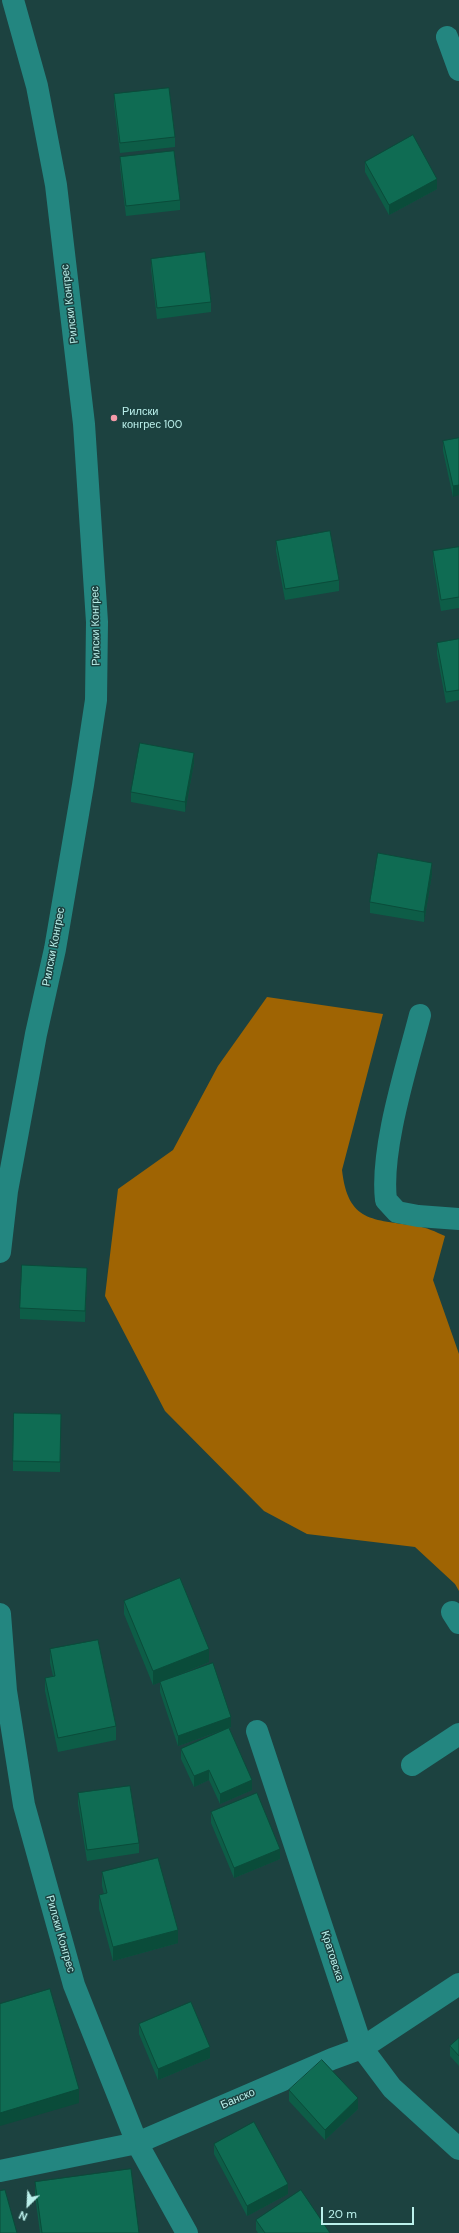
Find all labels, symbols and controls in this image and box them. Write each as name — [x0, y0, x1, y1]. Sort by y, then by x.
street label: Рилски Конгрес — [59, 264, 81, 344]
place label: Рилски конгрес 100 — [122, 405, 182, 431]
marker: Рилски конгрес 100 — [109, 413, 119, 423]
street label: Рилски Конгрес — [89, 586, 103, 666]
street label: Рилски Конгрес — [40, 907, 68, 987]
street label: Рилски Конгрес — [43, 1894, 77, 1974]
street label: Кратовска — [318, 1929, 346, 1983]
street label: Банско — [219, 2086, 257, 2112]
north arrow — [8, 2185, 48, 2225]
scale bar — [323, 2199, 416, 2225]
text: 20 m — [328, 2206, 357, 2222]
text: N — [17, 2208, 30, 2224]

